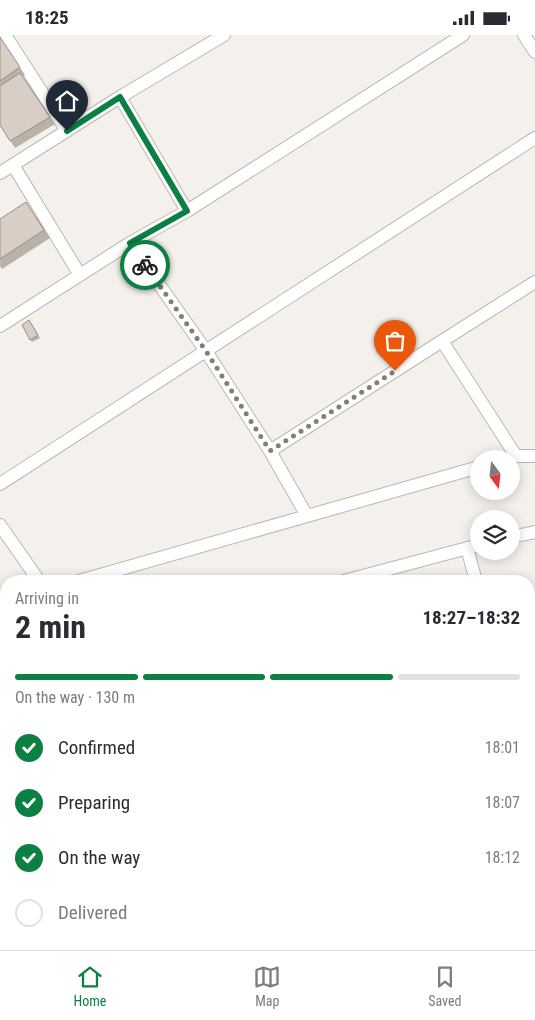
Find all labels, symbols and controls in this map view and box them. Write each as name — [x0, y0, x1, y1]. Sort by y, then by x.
text: 18:25 — [25, 6, 69, 29]
pin — [46, 80, 88, 131]
icon: home — [53, 87, 81, 115]
courier — [120, 240, 170, 290]
icon: bike — [131, 251, 159, 279]
pin — [374, 320, 416, 371]
icon: bag — [381, 327, 409, 355]
north arrow — [470, 450, 520, 500]
map controls — [470, 450, 520, 560]
button: layers — [470, 510, 520, 560]
text: Arriving in — [15, 589, 79, 608]
text: 18:27–18:32 — [422, 606, 520, 629]
text: 2 min — [15, 608, 86, 646]
text: On the way · 130 m — [15, 688, 135, 707]
icon: check — [15, 734, 43, 762]
text: Confirmed — [58, 736, 135, 759]
text: 18:01 — [485, 738, 520, 757]
icon: check — [15, 789, 43, 817]
text: Preparing — [58, 791, 130, 814]
text: 18:07 — [485, 793, 520, 812]
icon: check — [15, 844, 43, 872]
text: On the way — [58, 846, 140, 869]
text: 18:12 — [485, 848, 520, 867]
text: Delivered — [58, 901, 127, 924]
tab: Home — [73, 963, 106, 1009]
tab: Map — [253, 963, 281, 1009]
tab: Saved — [428, 963, 462, 1009]

